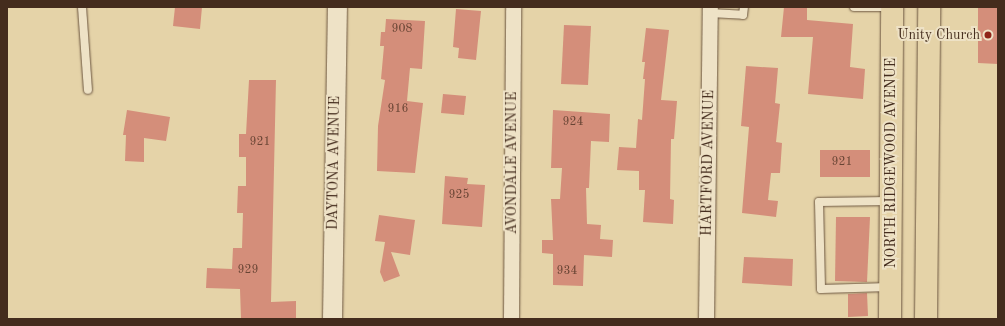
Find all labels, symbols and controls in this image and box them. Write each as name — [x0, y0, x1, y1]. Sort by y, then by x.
house number: 908 — [392, 23, 412, 37]
place label: Unity Church — [898, 27, 980, 43]
marker: Unity Church — [983, 30, 993, 40]
street label: NORTH RIDGEWOOD AVENUE — [883, 58, 899, 268]
street label: HARTFORD AVENUE — [698, 90, 718, 236]
street label: AVONDALE AVENUE — [504, 92, 520, 234]
street label: DAYTONA AVENUE — [324, 96, 344, 230]
house number: 916 — [388, 103, 408, 117]
house number: 924 — [563, 116, 583, 130]
house number: 921 — [250, 136, 270, 150]
house number: 921 — [832, 156, 852, 170]
house number: 925 — [449, 189, 469, 203]
house number: 929 — [238, 264, 258, 278]
house number: 934 — [557, 265, 577, 279]

